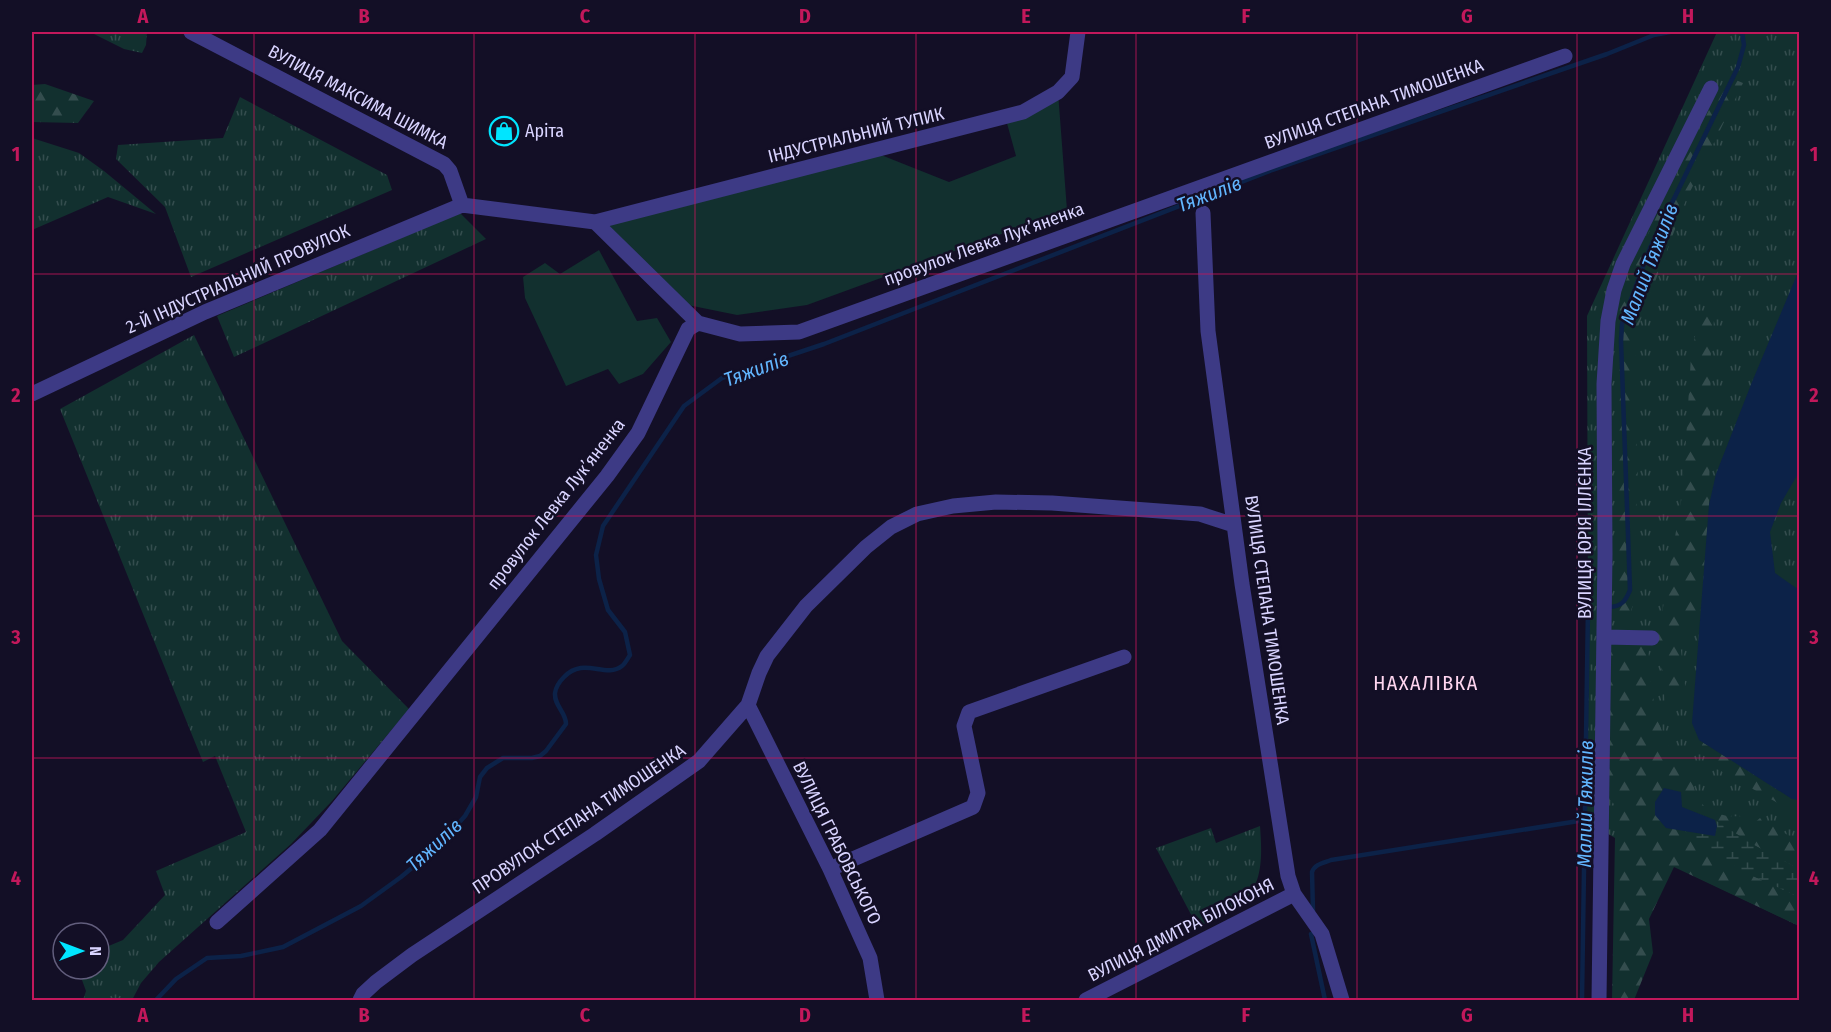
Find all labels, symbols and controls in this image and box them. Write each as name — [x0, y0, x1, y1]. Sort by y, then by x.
text: A — [137, 4, 150, 28]
text: B — [358, 4, 370, 28]
text: C — [580, 4, 591, 28]
text: D — [799, 4, 811, 28]
text: E — [1021, 4, 1031, 28]
text: F — [1242, 4, 1251, 28]
text: G — [1461, 4, 1473, 28]
text: H — [1682, 4, 1694, 28]
street label: ВУЛИЦЯ МАКСИМА ШИМКА — [265, 40, 452, 154]
street label: ВУЛИЦЯ СТЕПАНА ТИМОШЕНКА — [1262, 54, 1487, 154]
street label: ІНДУСТРІАЛЬНИЙ ТУПИК — [766, 102, 947, 168]
shop icon: Аріта — [488, 115, 520, 147]
place label: Аріта — [525, 120, 564, 142]
text: 1 — [12, 142, 20, 166]
text: 1 — [1810, 142, 1818, 166]
water label: Тяжилів — [1173, 171, 1245, 217]
street label: провулок Левка Лукʼяненка — [881, 197, 1087, 290]
water label: Малий Тяжилів — [1615, 200, 1683, 328]
street label: 2-Й ІНДУСТРІАЛЬНИЙ ПРОВУЛОК — [123, 219, 354, 338]
water label: Тяжилів — [720, 346, 792, 392]
text: 2 — [10, 383, 21, 407]
text: 2 — [1808, 383, 1819, 407]
street label: провулок Левка Лукʼяненка — [482, 414, 630, 594]
street label: ВУЛИЦЯ ЮРІЯ ІЛЛЄНКА — [1574, 446, 1596, 619]
street label: ВУЛИЦЯ СТЕПАНА ТИМОШЕНКА — [1240, 494, 1294, 727]
text: 3 — [10, 625, 21, 649]
text: 3 — [1808, 625, 1819, 649]
district label: НАХАЛІВКА — [1373, 671, 1479, 695]
street label: ПРОВУЛОК СТЕПАНА ТИМОШЕНКА — [468, 739, 690, 899]
water label: Малий Тяжилів — [1572, 740, 1598, 868]
street label: ВУЛИЦЯ ГРАБОВСЬКОГО — [788, 758, 886, 928]
water label: Тяжилів — [401, 813, 467, 877]
text: 4 — [11, 866, 21, 890]
text: 4 — [1809, 866, 1819, 890]
street label: ВУЛИЦЯ ДМИТРА БІЛОКОНЯ — [1084, 873, 1278, 987]
north arrow — [51, 921, 111, 981]
text: N — [86, 946, 105, 956]
text: A — [137, 1003, 150, 1027]
text: B — [358, 1003, 370, 1027]
text: C — [580, 1003, 591, 1027]
text: D — [799, 1003, 811, 1027]
text: E — [1021, 1003, 1031, 1027]
text: F — [1242, 1003, 1251, 1027]
text: G — [1461, 1003, 1473, 1027]
text: H — [1682, 1003, 1694, 1027]

